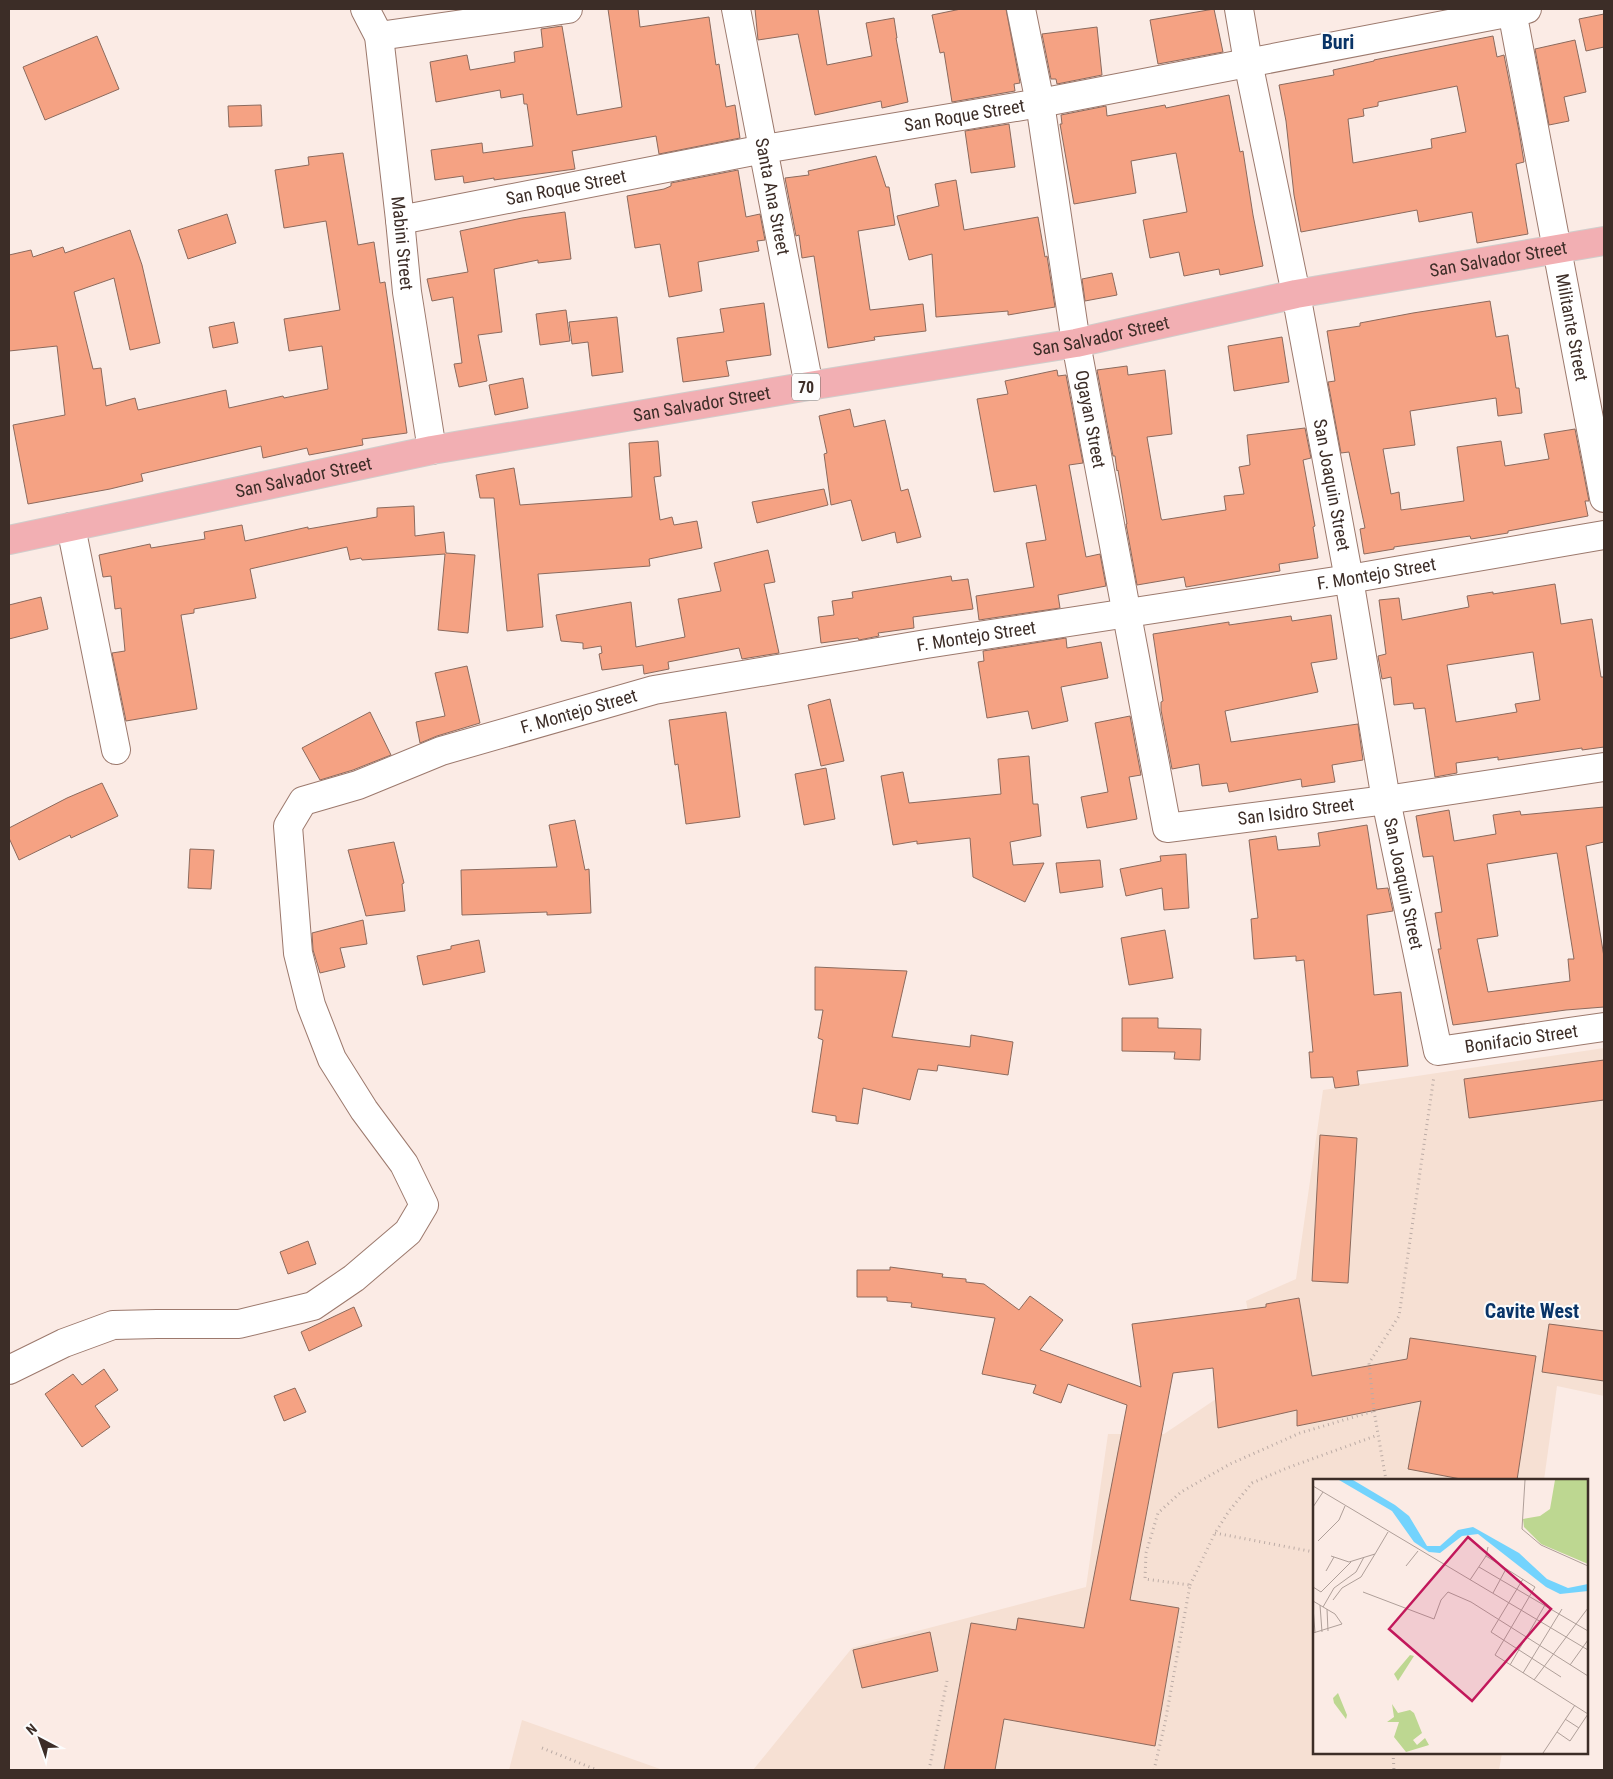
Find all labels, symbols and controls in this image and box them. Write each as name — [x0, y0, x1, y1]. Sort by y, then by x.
district label: Buri — [1322, 30, 1354, 54]
street label: San Roque Street — [902, 95, 1026, 135]
street label: Santa Ana Street — [751, 136, 794, 257]
street label: San Roque Street — [504, 165, 628, 209]
street label: Mabini Street — [387, 195, 418, 291]
street label: San Salvador Street — [1428, 237, 1568, 281]
street label: Militante Street — [1552, 272, 1593, 383]
street label: San Salvador Street — [1031, 312, 1171, 360]
street label: Ogayan Street — [1071, 368, 1110, 470]
road number: 70 — [792, 374, 820, 401]
street label: San Salvador Street — [631, 382, 772, 426]
street label: San Joaquin Street — [1309, 417, 1355, 553]
street label: San Salvador Street — [233, 452, 373, 502]
street label: F. Montejo Street — [1316, 553, 1437, 594]
street label: F. Montejo Street — [915, 616, 1037, 655]
street label: F. Montejo Street — [518, 684, 639, 738]
street label: San Isidro Street — [1236, 793, 1355, 829]
street label: San Joaquin Street — [1380, 816, 1428, 951]
street label: Bonifacio Street — [1463, 1020, 1579, 1057]
district label: Cavite West — [1485, 1299, 1579, 1323]
inset map — [1313, 1479, 1588, 1754]
north arrow — [15, 1714, 65, 1764]
text: N — [23, 1720, 40, 1738]

